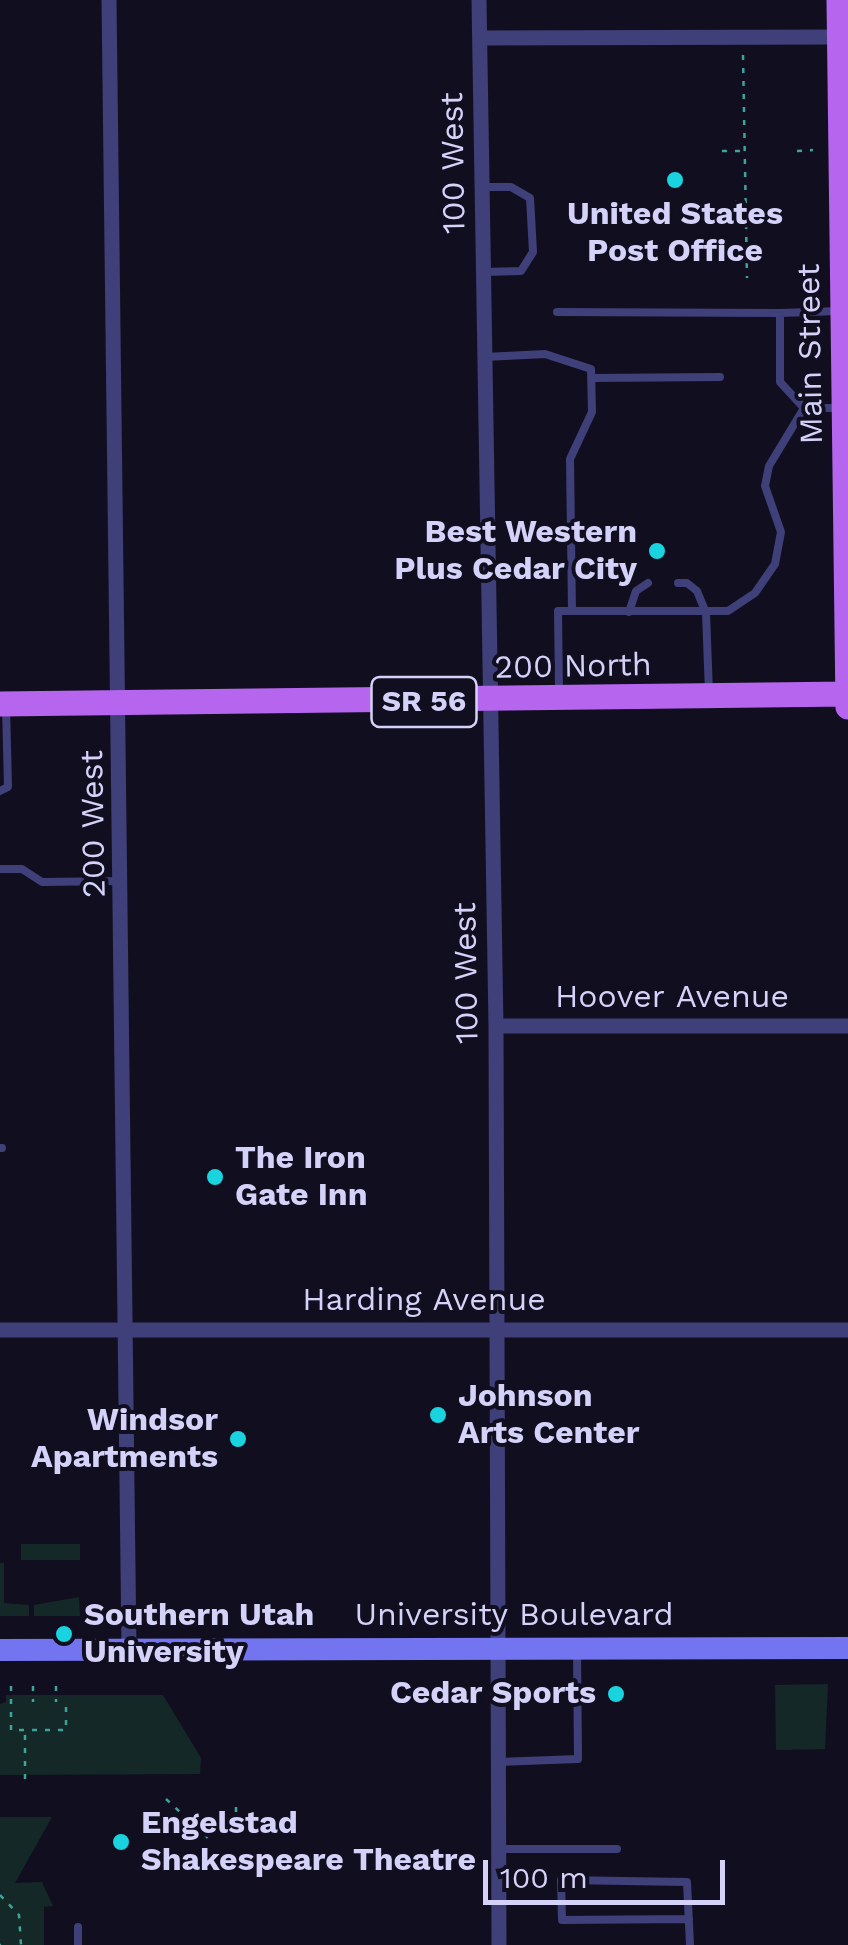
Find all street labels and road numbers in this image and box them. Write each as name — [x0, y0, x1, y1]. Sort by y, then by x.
street label: 100 West — [434, 92, 474, 234]
street label: Main Street — [790, 263, 832, 445]
street label: 200 North — [494, 646, 652, 688]
road number: SR 56 — [372, 677, 476, 727]
street label: 200 West — [74, 750, 114, 898]
street label: 100 West — [447, 902, 487, 1044]
street label: Hoover Avenue — [555, 979, 789, 1017]
street label: Harding Avenue — [302, 1282, 546, 1320]
street label: University Boulevard — [354, 1597, 674, 1635]

